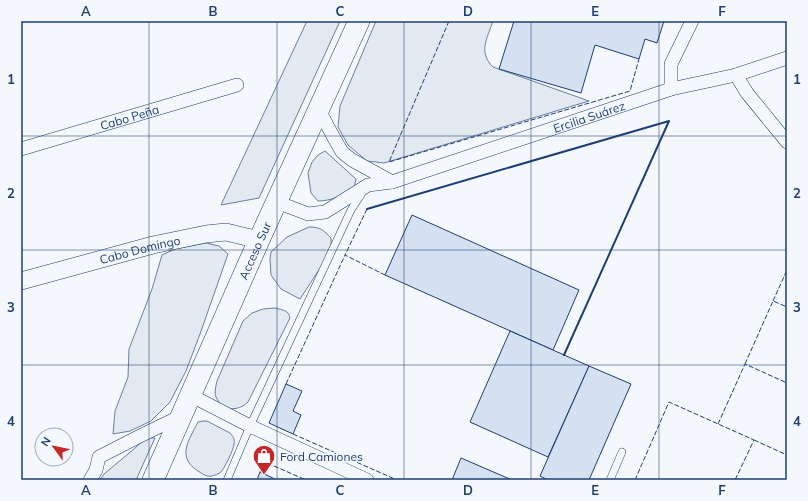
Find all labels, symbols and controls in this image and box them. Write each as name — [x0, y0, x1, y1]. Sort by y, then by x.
text: A — [81, 3, 91, 19]
text: B — [209, 3, 218, 19]
text: C — [336, 3, 345, 19]
text: D — [463, 3, 473, 19]
text: E — [591, 3, 599, 19]
text: F — [718, 3, 726, 19]
text: 1 — [7, 71, 15, 87]
text: 1 — [793, 71, 801, 87]
street label: Ercilia Suárez — [551, 97, 627, 135]
street label: Cabo Peña — [98, 101, 161, 133]
text: 2 — [7, 185, 15, 201]
text: 2 — [793, 185, 801, 201]
street label: Acceso Sur — [235, 219, 274, 282]
street label: Cabo Domingo — [98, 232, 182, 267]
text: 3 — [7, 299, 15, 315]
text: 3 — [793, 299, 801, 315]
text: 4 — [7, 413, 15, 429]
text: 4 — [793, 413, 801, 429]
north arrow — [34, 427, 74, 467]
text: N — [37, 434, 54, 449]
shop icon: Ford Camiones — [251, 443, 277, 476]
place label: Ford Camiones — [280, 449, 363, 464]
text: A — [81, 482, 91, 498]
text: B — [209, 482, 218, 498]
text: C — [336, 482, 345, 498]
text: D — [463, 482, 473, 498]
text: E — [591, 482, 599, 498]
text: F — [718, 482, 726, 498]

